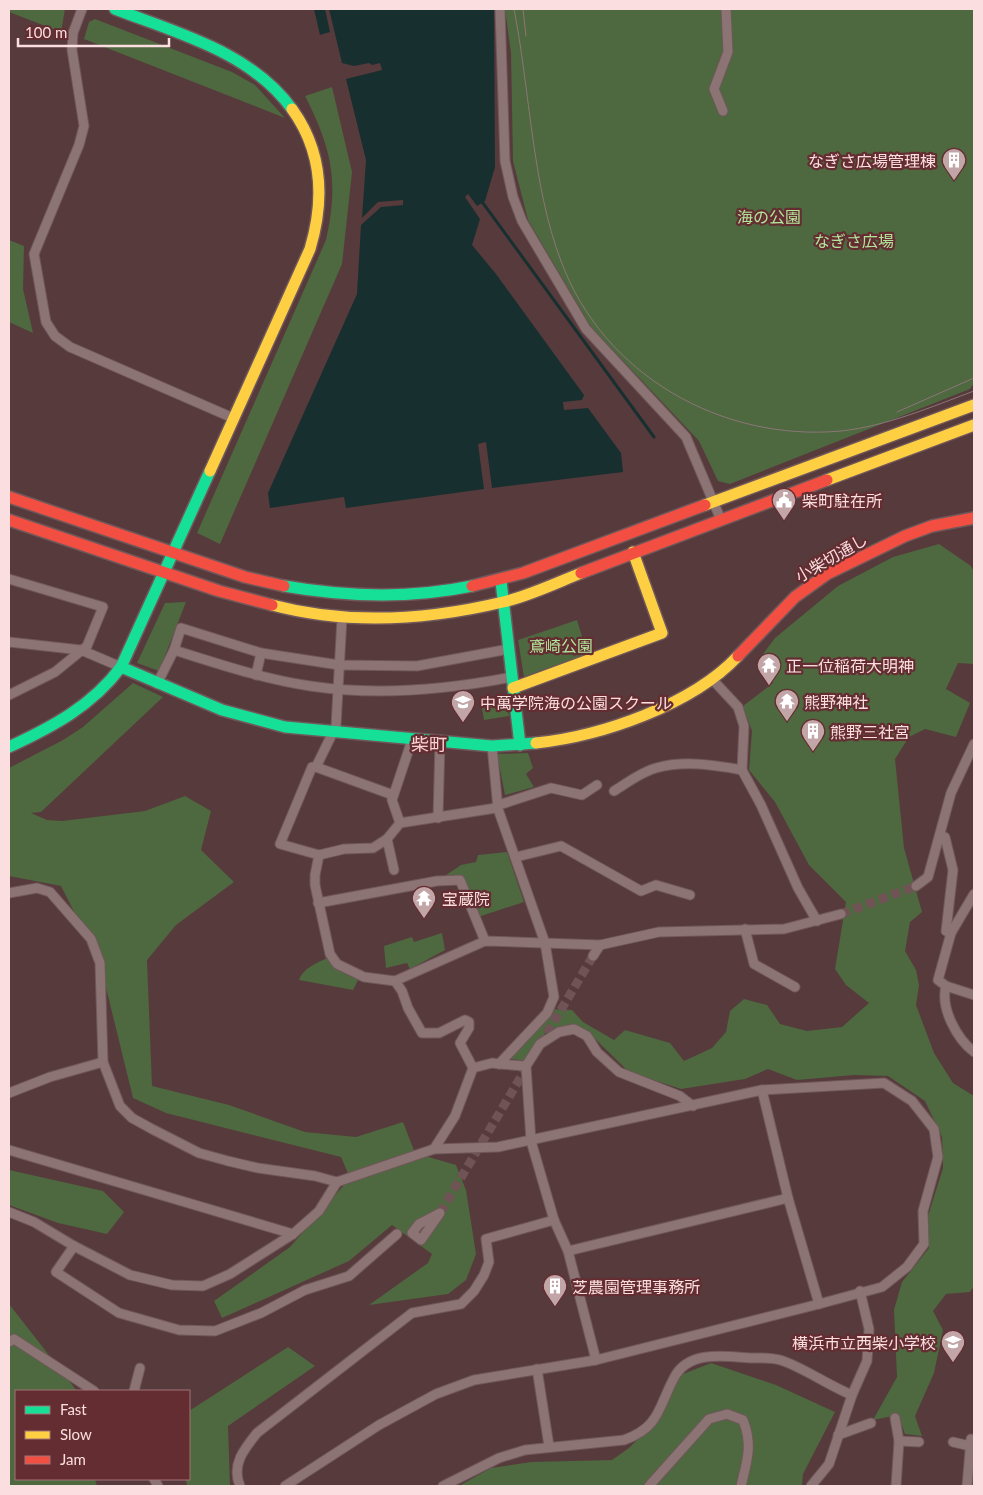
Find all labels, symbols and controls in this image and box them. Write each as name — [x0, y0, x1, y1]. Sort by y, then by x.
scale bar — [18, 15, 169, 47]
text: 100 m — [25, 23, 67, 41]
building icon: なぎさ広場管理棟 — [941, 147, 967, 181]
place label: なぎさ広場管理棟 — [808, 151, 936, 170]
park label: 海の公園 — [737, 207, 801, 226]
park label: なぎさ広場 — [814, 231, 894, 250]
public building icon: 柴町駐在所 — [771, 487, 797, 521]
place label: 柴町駐在所 — [802, 491, 882, 510]
street label: 小柴切通し — [792, 529, 870, 585]
park label: 鳶崎公園 — [529, 636, 593, 655]
temple icon: 正一位稲荷大明神 — [756, 652, 782, 686]
place label: 正一位稲荷大明神 — [786, 656, 914, 675]
temple icon: 熊野神社 — [774, 688, 800, 722]
school or university icon: 中萬学院海の公園スクール — [450, 689, 476, 723]
place label: 熊野神社 — [804, 692, 868, 711]
place label: 中萬学院海の公園スクール — [480, 693, 672, 712]
building icon: 熊野三社宮 — [800, 718, 826, 752]
place label: 熊野三社宮 — [830, 722, 910, 741]
district label: 柴町 — [411, 733, 447, 755]
temple icon: 宝蔵院 — [411, 885, 437, 919]
place label: 宝蔵院 — [442, 889, 490, 908]
building icon: 芝農園管理事務所 — [542, 1273, 568, 1307]
place label: 芝農園管理事務所 — [572, 1277, 700, 1296]
school or university icon: 横浜市立西柴小学校 — [940, 1329, 966, 1363]
place label: 横浜市立西柴小学校 — [792, 1333, 936, 1352]
legend — [15, 1390, 190, 1480]
text: Fast — [60, 1400, 87, 1418]
text: Slow — [60, 1425, 92, 1443]
text: Jam — [60, 1450, 86, 1468]

